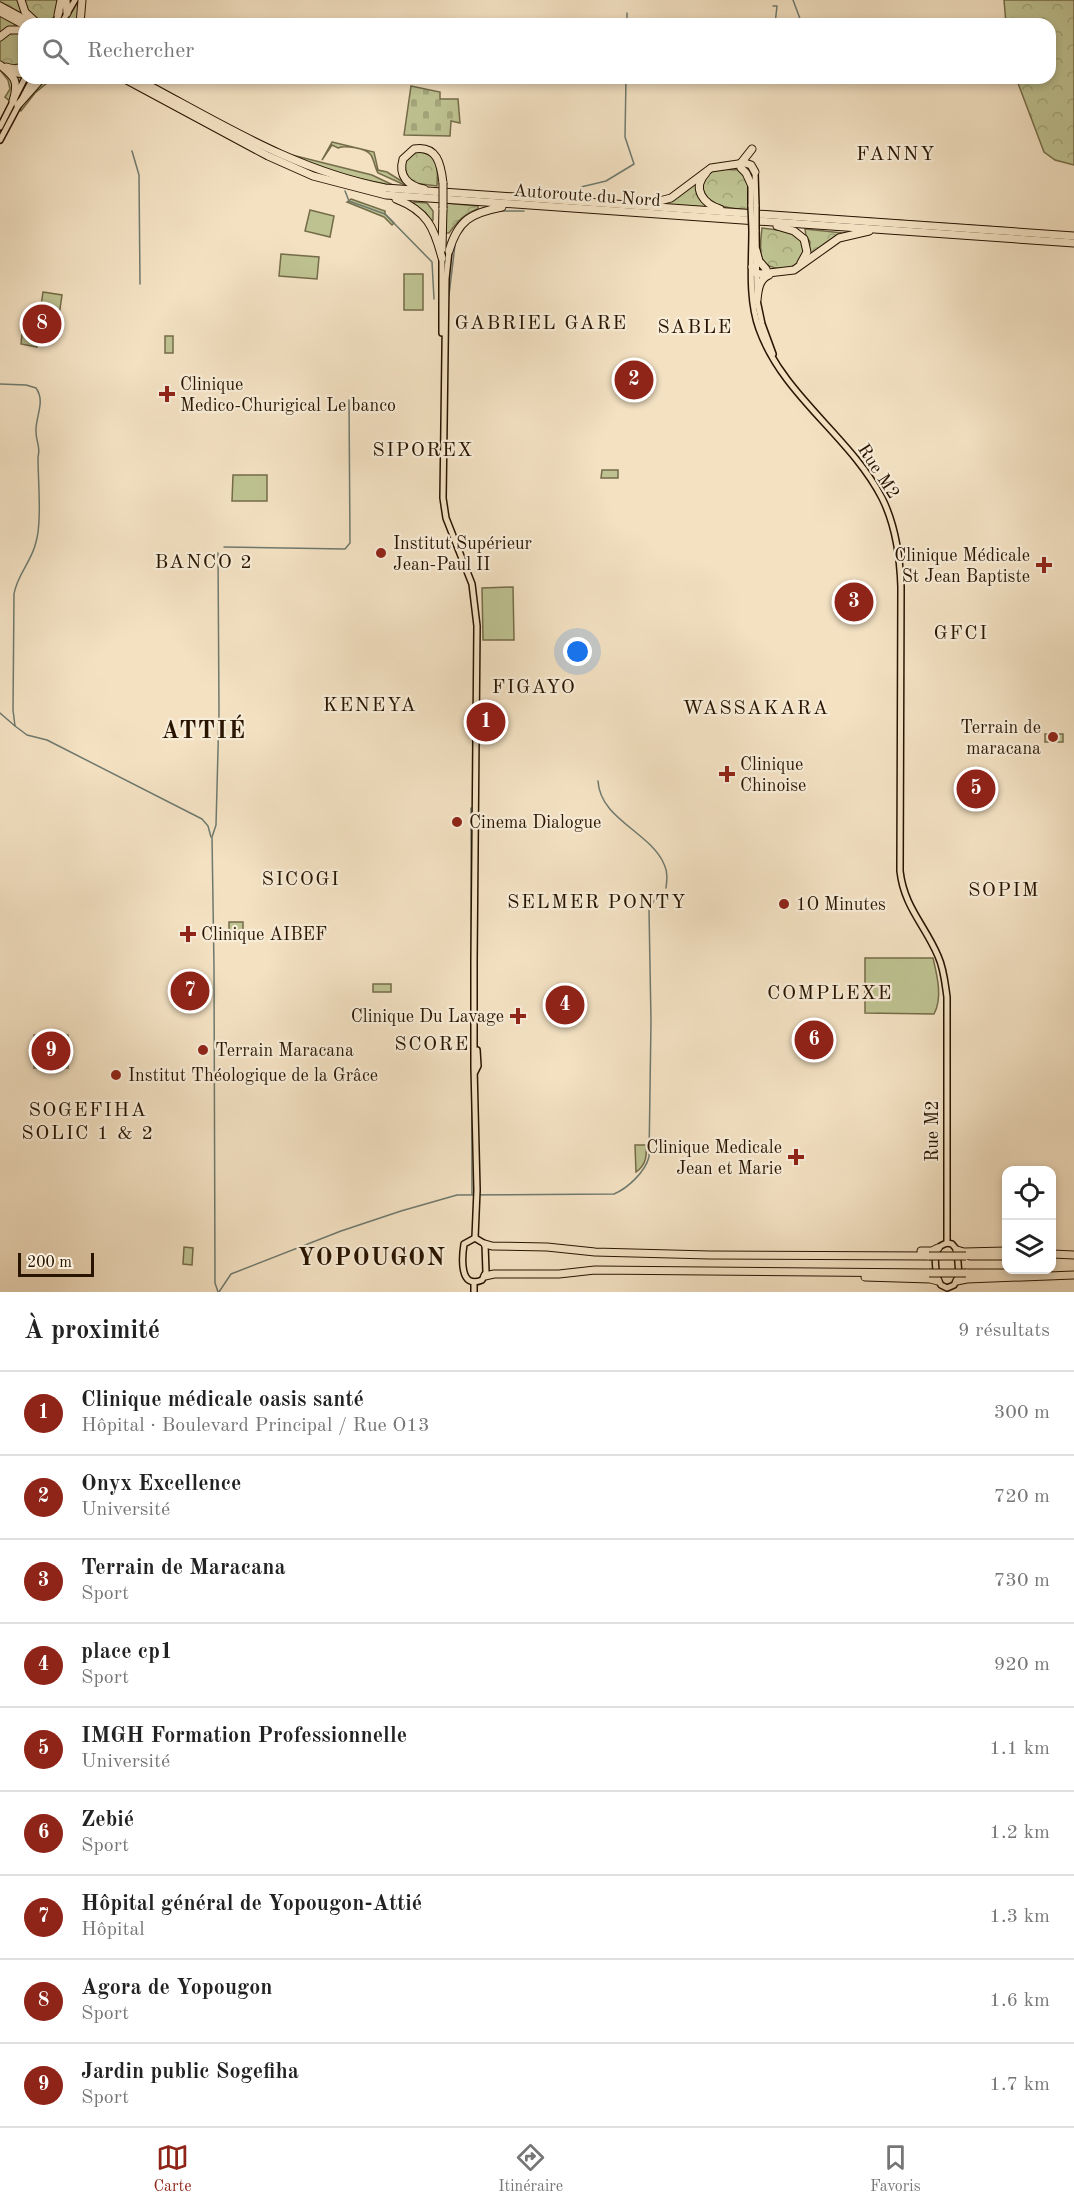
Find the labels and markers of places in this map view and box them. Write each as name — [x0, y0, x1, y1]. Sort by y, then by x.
pin: 8 — [22, 302, 62, 346]
pin: 2 — [614, 358, 654, 403]
place label: Clinique Medico-Churigical Le banco — [180, 376, 396, 415]
marker: Clinique Medico-Churigical Le banco — [158, 385, 176, 403]
place label: Institut Supérieur Jean-Paul II — [393, 535, 533, 574]
marker: Institut Supérieur Jean-Paul II — [374, 546, 388, 560]
place label: Clinique Médicale St Jean Baptiste — [894, 547, 1030, 586]
marker: Clinique Médicale St Jean Baptiste — [1035, 556, 1053, 574]
pin: 3 — [834, 580, 874, 624]
pin: 1 — [466, 700, 506, 744]
place label: Terrain de maracana — [960, 719, 1041, 758]
marker: Terrain de maracana — [1046, 730, 1060, 744]
place label: Clinique Chinoise — [740, 756, 806, 795]
marker: Clinique Chinoise — [718, 765, 736, 783]
pin: 5 — [956, 766, 996, 812]
place label: Cinema Dialogue — [469, 814, 601, 832]
marker: Cinema Dialogue — [450, 815, 464, 829]
place label: 1O Minutes — [796, 896, 886, 914]
marker: 1O Minutes — [777, 897, 791, 911]
marker: Clinique AIBEF — [179, 925, 197, 943]
place label: Clinique AIBEF — [201, 926, 327, 944]
pin: 7 — [170, 968, 210, 1014]
pin: 4 — [546, 982, 584, 1028]
marker: Clinique Du Lavage — [509, 1007, 527, 1025]
place label: Clinique Du Lavage — [351, 1008, 504, 1026]
pin: 6 — [794, 1018, 834, 1062]
pin: 9 — [32, 1028, 70, 1074]
place label: Terrain Maracana — [215, 1042, 354, 1060]
marker: Terrain Maracana — [196, 1043, 210, 1057]
place label: Institut Théologique de la Grâce — [128, 1067, 378, 1085]
marker: Institut Théologique de la Grâce — [109, 1068, 123, 1082]
place label: Clinique Medicale Jean et Marie — [646, 1139, 782, 1178]
marker: Clinique Medicale Jean et Marie — [787, 1148, 805, 1166]

